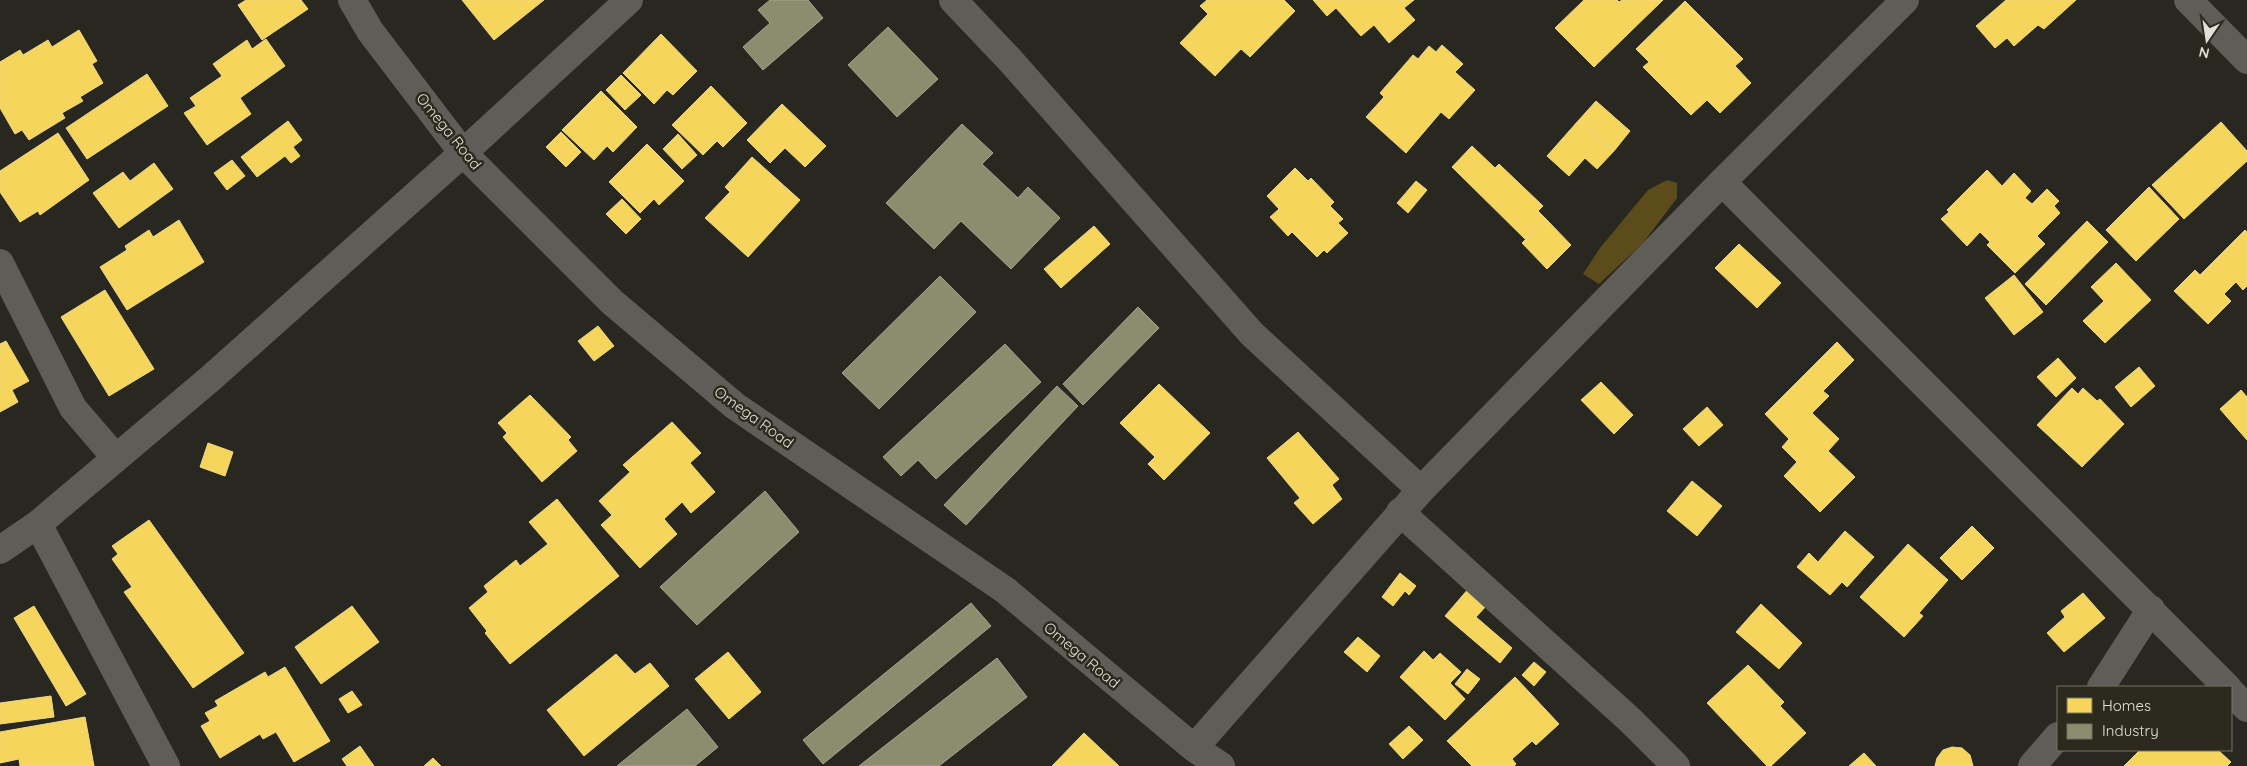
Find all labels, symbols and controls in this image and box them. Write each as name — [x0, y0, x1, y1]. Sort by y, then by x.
north arrow — [2182, 15, 2232, 65]
text: N — [2197, 43, 2211, 63]
street label: Omega Road — [412, 89, 486, 173]
street label: Omega Road — [711, 382, 797, 452]
street label: Omega Road — [1040, 618, 1124, 692]
legend — [2057, 686, 2232, 751]
text: Homes — [2102, 696, 2151, 715]
text: Industry — [2102, 721, 2159, 740]

